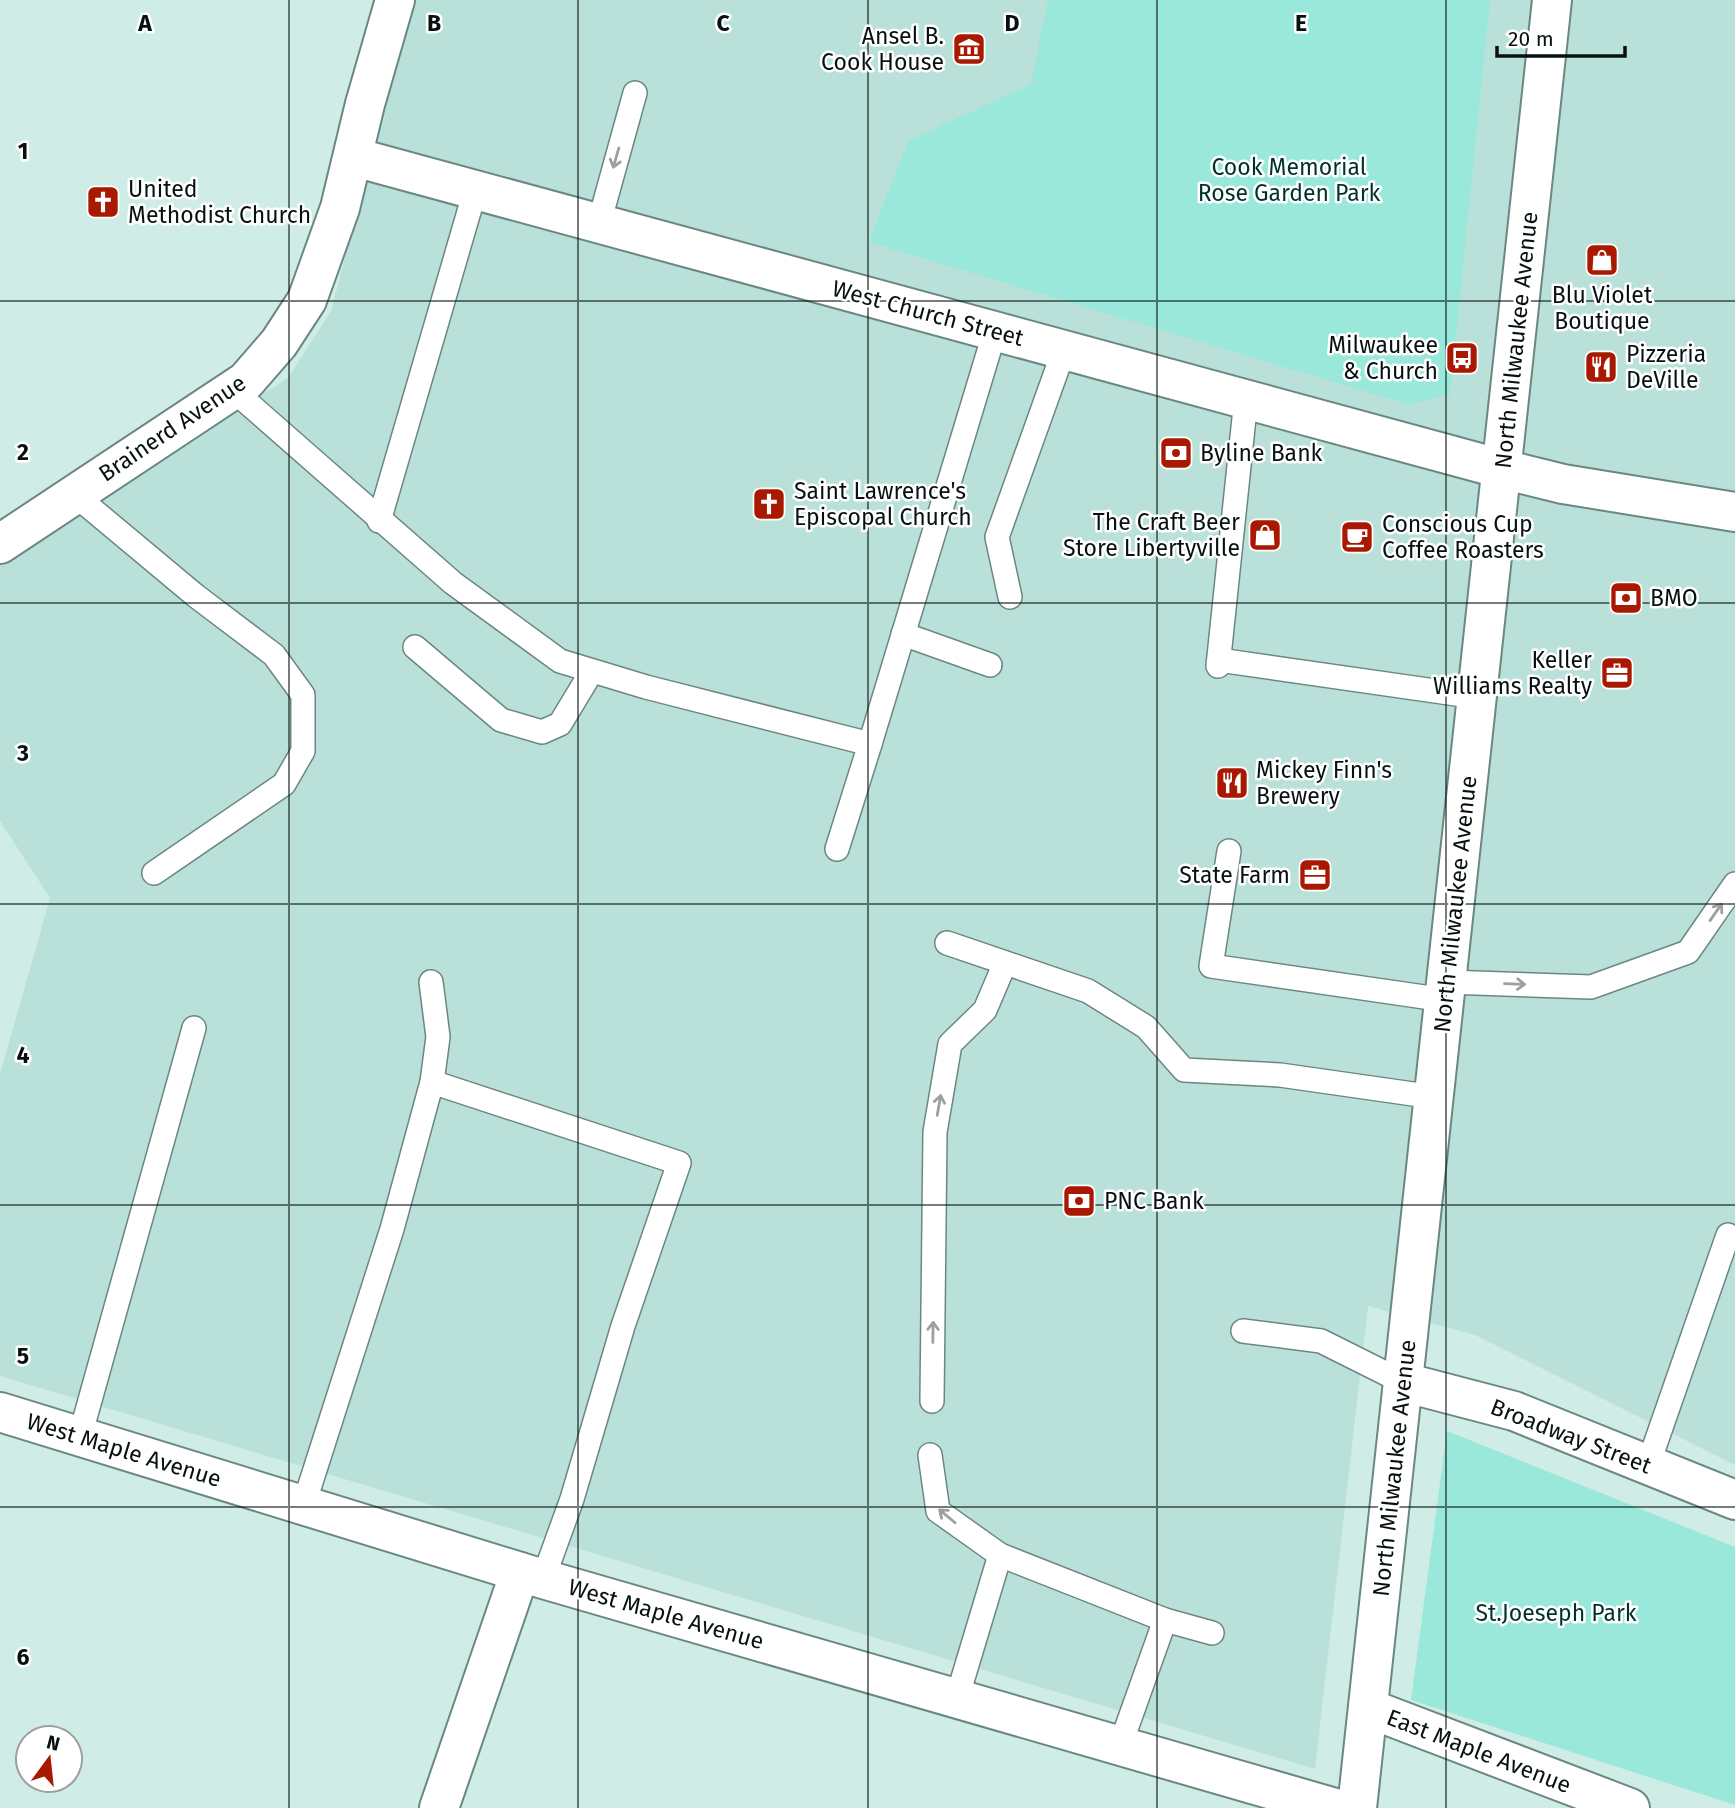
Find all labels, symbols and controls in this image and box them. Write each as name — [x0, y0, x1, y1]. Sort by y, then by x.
text: A — [137, 9, 152, 37]
text: B — [427, 9, 441, 37]
text: C — [716, 9, 730, 37]
text: D — [1005, 9, 1020, 37]
text: E — [1295, 9, 1307, 37]
scale bar — [1497, 14, 1625, 58]
place label: Ansel B. Cook House — [821, 22, 944, 76]
text: 20 m — [1508, 26, 1554, 52]
museum icon: Ansel B. Cook House — [950, 30, 988, 68]
text: 1 — [18, 137, 28, 165]
one-way arrow — [609, 146, 622, 169]
park label: Cook Memorial Rose Garden Park — [1198, 153, 1381, 207]
place label: United Methodist Church — [128, 175, 311, 229]
church icon: United Methodist Church — [84, 183, 122, 221]
street label: North Milwaukee Avenue — [1489, 210, 1543, 470]
shop icon: Blu Violet Boutique — [1583, 241, 1621, 279]
street label: West Church Street — [829, 274, 1027, 352]
place label: Blu Violet Boutique — [1552, 281, 1653, 335]
place label: Milwaukee & Church — [1328, 331, 1438, 385]
bus stop icon: Milwaukee & Church — [1443, 339, 1481, 377]
place label: Pizzeria DeVille — [1626, 340, 1706, 394]
restaurant icon: Pizzeria DeVille — [1582, 348, 1620, 386]
street label: Brainerd Avenue — [93, 368, 251, 488]
bank icon: Byline Bank — [1157, 434, 1195, 472]
text: 2 — [17, 438, 29, 466]
place label: Byline Bank — [1200, 439, 1323, 467]
place label: Saint Lawrence's Episcopal Church — [794, 477, 972, 531]
church icon: Saint Lawrence's Episcopal Church — [750, 485, 788, 523]
place label: The Craft Beer Store Libertyville — [1063, 508, 1240, 562]
place label: Conscious Cup Coffee Roasters — [1382, 510, 1544, 564]
shop icon: The Craft Beer Store Libertyville — [1246, 516, 1284, 554]
cafe icon: Conscious Cup Coffee Roasters — [1338, 518, 1376, 556]
bank icon: BMO — [1607, 579, 1645, 617]
place label: BMO — [1650, 584, 1698, 612]
place label: Keller Williams Realty — [1433, 646, 1593, 700]
office icon: Keller Williams Realty — [1598, 654, 1636, 692]
text: 3 — [16, 739, 29, 767]
place label: Mickey Finn's Brewery — [1256, 756, 1392, 810]
restaurant icon: Mickey Finn's Brewery — [1213, 764, 1251, 802]
street label: North Milwaukee Avenue — [1428, 774, 1482, 1034]
office icon: State Farm — [1296, 856, 1334, 894]
place label: State Farm — [1179, 861, 1290, 889]
one-way arrow — [1709, 903, 1723, 922]
one-way arrow — [1503, 978, 1526, 991]
text: 4 — [17, 1041, 30, 1069]
one-way arrow — [933, 1094, 946, 1117]
bank icon: PNC Bank — [1060, 1182, 1098, 1220]
place label: PNC Bank — [1104, 1187, 1204, 1215]
one-way arrow — [926, 1321, 939, 1344]
street label: North Milwaukee Avenue — [1367, 1338, 1421, 1598]
text: 5 — [17, 1342, 29, 1370]
street label: Broadway Street — [1487, 1392, 1656, 1480]
street label: West Maple Avenue — [23, 1407, 225, 1493]
one-way arrow — [938, 1509, 956, 1525]
street label: West Maple Avenue — [565, 1573, 767, 1655]
park label: St.Joeseph Park — [1475, 1599, 1637, 1627]
text: 6 — [17, 1643, 30, 1671]
street label: East Maple Avenue — [1383, 1703, 1575, 1799]
north arrow — [14, 1724, 84, 1794]
text: N — [44, 1730, 62, 1756]

